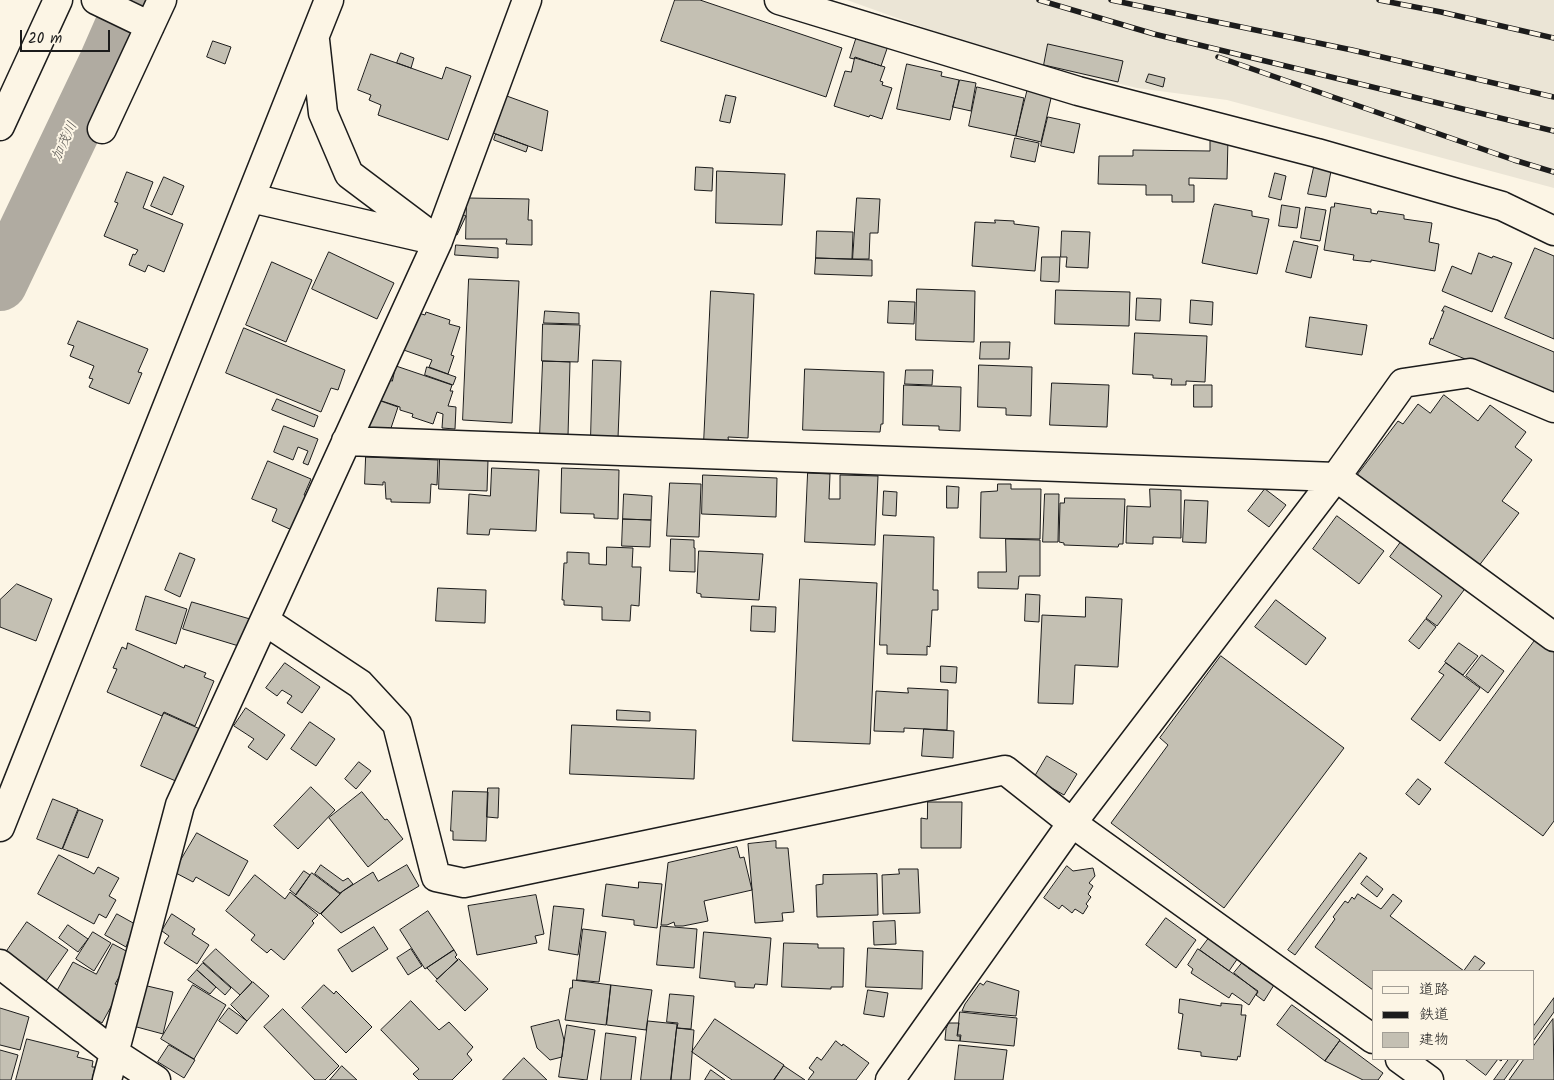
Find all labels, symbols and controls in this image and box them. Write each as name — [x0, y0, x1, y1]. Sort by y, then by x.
scale bar — [22, 20, 112, 52]
text: 20 m — [28, 27, 62, 51]
water label: 加茂川 — [50, 119, 82, 165]
legend — [1372, 970, 1534, 1060]
text: 道路 — [1419, 978, 1449, 1002]
text: 鉄道 — [1419, 1003, 1449, 1027]
text: 建物 — [1419, 1028, 1449, 1052]

